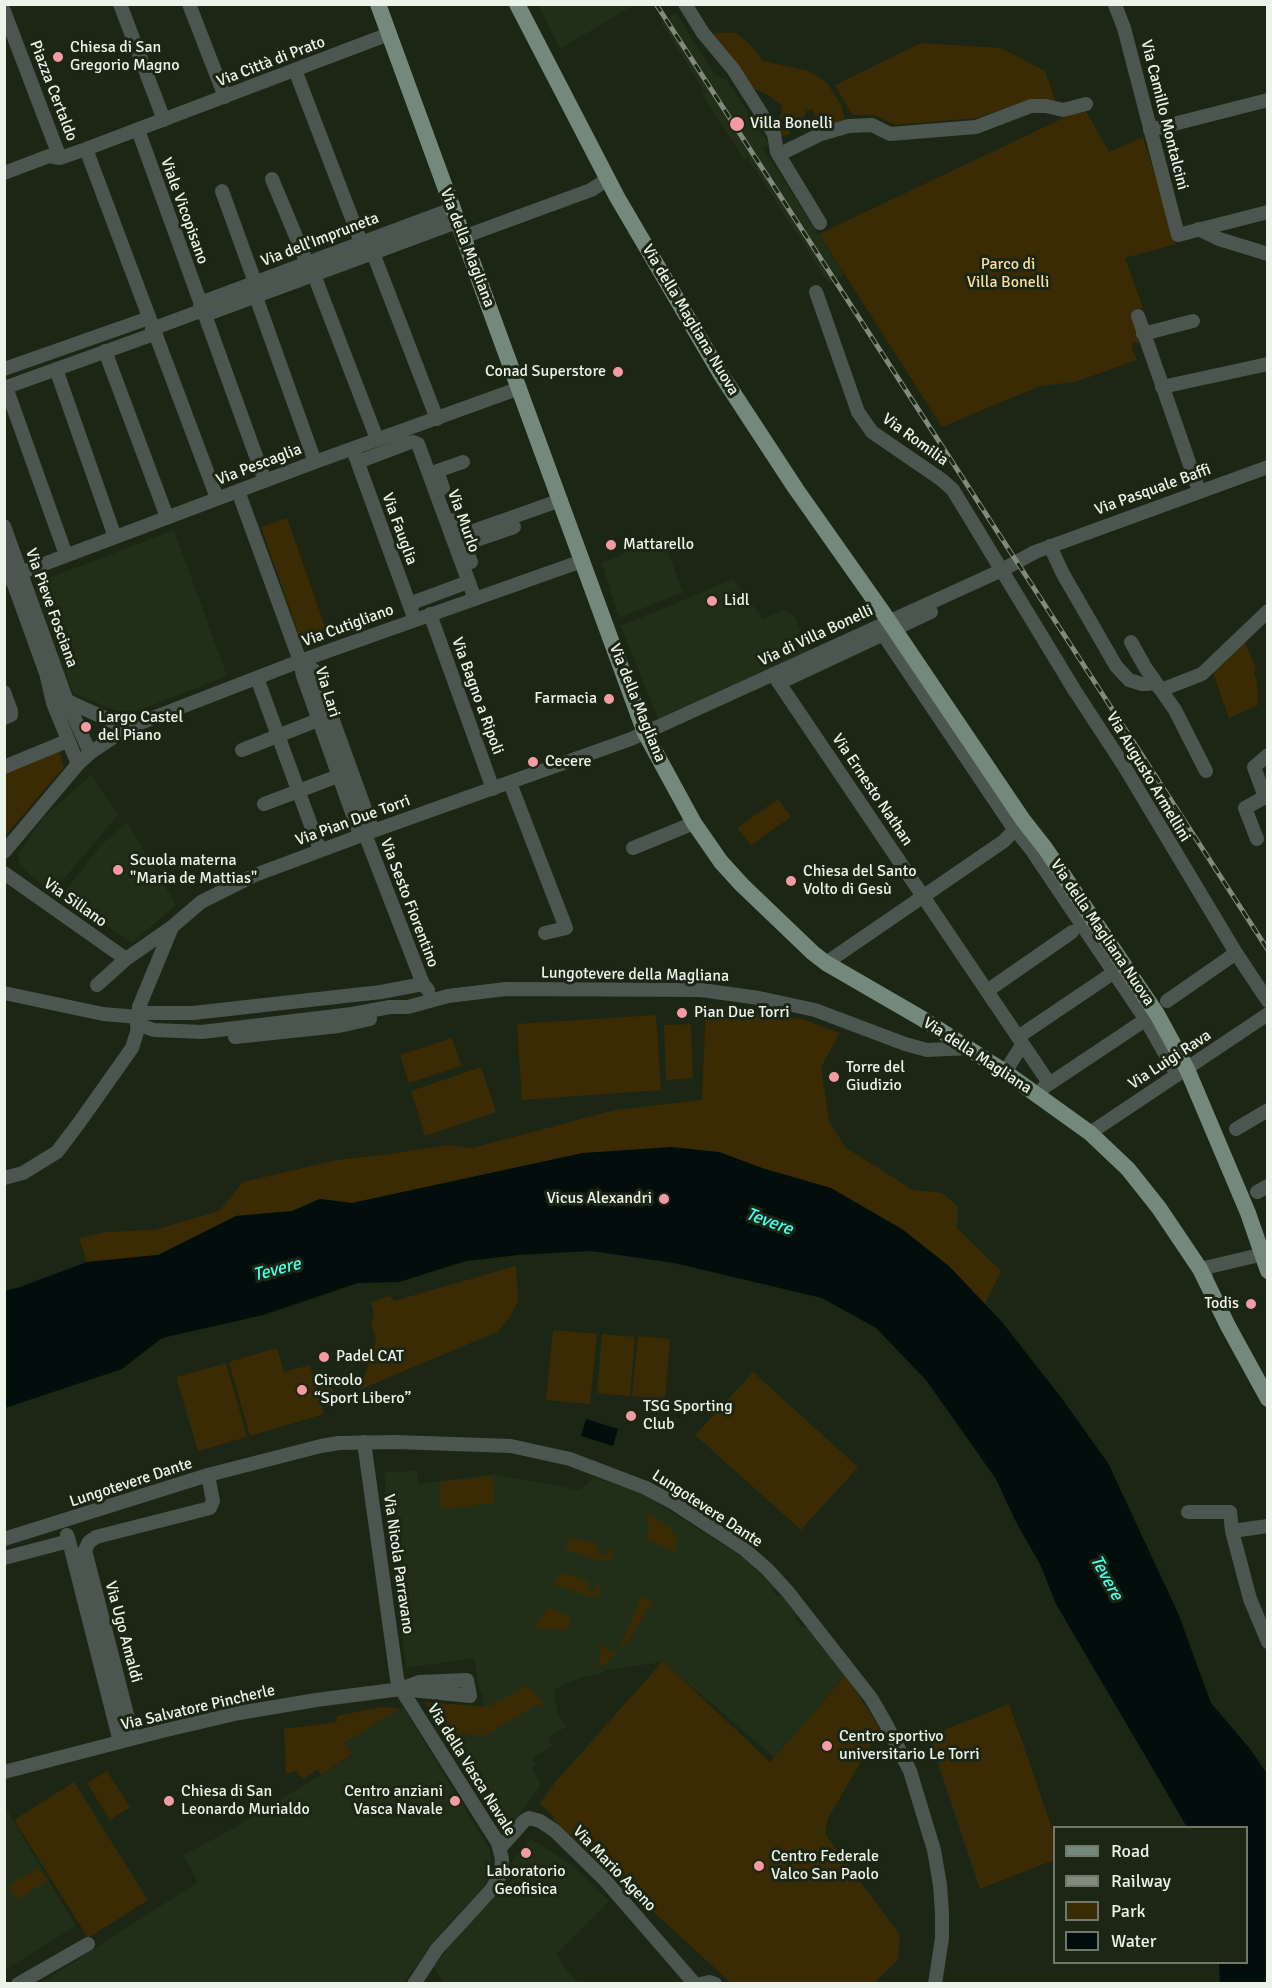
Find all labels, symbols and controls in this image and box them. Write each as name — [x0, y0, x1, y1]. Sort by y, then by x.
street label: Via Città di Prato — [214, 33, 328, 91]
street label: Piazza Certaldo — [25, 38, 81, 144]
place label: Chiesa di San Gregorio Magno — [70, 38, 179, 76]
street label: Via Camillo Montalcini — [1136, 38, 1192, 192]
marker: Chiesa di San Gregorio Magno — [51, 50, 65, 64]
place label: Villa Bonelli — [750, 114, 833, 134]
marker: Villa Bonelli — [728, 115, 746, 133]
street label: Viale Vicopisano — [156, 155, 212, 267]
street label: Via della Magliana — [435, 186, 499, 310]
street label: Via dell'Impruneta — [258, 209, 382, 271]
street label: Via della Magliana Nuova — [637, 241, 743, 399]
park label: Parco di Villa Bonelli — [967, 255, 1049, 293]
place label: Conad Superstore — [485, 362, 606, 382]
marker: Conad Superstore — [611, 365, 625, 379]
street label: Via Romilia — [878, 410, 952, 470]
street label: Via Pescaglia — [214, 440, 304, 490]
street label: Via Pasquale Baffi — [1092, 460, 1214, 520]
street label: Via Murlo — [443, 487, 483, 555]
street label: Via Fauglia — [377, 490, 421, 568]
place label: Mattarello — [623, 535, 694, 555]
marker: Mattarello — [604, 538, 618, 552]
street label: Via Pieve Fosciana — [21, 546, 81, 670]
place label: Lidl — [724, 591, 750, 611]
marker: Lidl — [705, 594, 719, 608]
street label: Via Cutigliano — [300, 601, 396, 651]
street label: Via di Villa Bonelli — [756, 601, 876, 671]
street label: Via Bagno a Ripoli — [447, 635, 507, 757]
street label: Via della Magliana — [605, 641, 669, 765]
street label: Via Lari — [310, 664, 344, 720]
place label: Farmacia — [534, 689, 597, 709]
marker: Farmacia — [602, 692, 616, 706]
place label: Largo Castel del Piano — [98, 708, 183, 746]
street label: Via Augusto Armellini — [1102, 709, 1194, 845]
marker: Largo Castel del Piano — [79, 720, 93, 734]
street label: Via Ernesto Nathan — [827, 730, 917, 850]
place label: Cecere — [545, 752, 592, 772]
marker: Cecere — [526, 755, 540, 769]
street label: Via Pian Due Torri — [293, 791, 413, 851]
street label: Via Sesto Fiorentino — [376, 836, 442, 970]
place label: Scuola materna "Maria de Mattias" — [130, 851, 257, 889]
street label: Via della Magliana Nuova — [1046, 856, 1158, 1010]
place label: Chiesa del Santo Volto di Gesù — [803, 862, 917, 900]
marker: Scuola materna "Maria de Mattias" — [111, 863, 125, 877]
street label: Via Sillano — [40, 874, 110, 932]
marker: Chiesa del Santo Volto di Gesù — [784, 874, 798, 888]
street label: Lungotevere della Magliana — [541, 964, 729, 986]
place label: Pian Due Torri — [694, 1003, 790, 1023]
marker: Pian Due Torri — [675, 1006, 689, 1020]
street label: Via della Magliana — [919, 1014, 1035, 1098]
street label: Via Luigi Rava — [1125, 1026, 1215, 1094]
place label: Torre del Giudizio — [846, 1058, 905, 1096]
marker: Torre del Giudizio — [827, 1070, 841, 1084]
place label: Vicus Alexandri — [546, 1189, 652, 1209]
marker: Vicus Alexandri — [657, 1192, 671, 1206]
water label: Tevere — [743, 1204, 795, 1240]
water label: Tevere — [251, 1253, 303, 1287]
place label: Todis — [1204, 1294, 1239, 1314]
marker: Todis — [1244, 1297, 1258, 1311]
place label: Padel CAT — [336, 1347, 404, 1367]
marker: Padel CAT — [317, 1350, 331, 1364]
place label: Circolo “Sport Libero” — [314, 1371, 411, 1409]
marker: Circolo “Sport Libero” — [295, 1383, 309, 1397]
place label: TSG Sporting Club — [643, 1397, 733, 1435]
marker: TSG Sporting Club — [624, 1409, 638, 1423]
street label: Lungotevere Dante — [67, 1454, 195, 1512]
street label: Lungotevere Dante — [648, 1466, 766, 1552]
street label: Via Nicola Parravano — [379, 1493, 417, 1635]
water label: Tevere — [1085, 1552, 1127, 1604]
street label: Via Ugo Amaldi — [100, 1579, 146, 1685]
street label: Via Salvatore Pincherle — [119, 1681, 277, 1735]
street label: Via della Vasca Navale — [423, 1700, 519, 1840]
place label: Centro sportivo universitario Le Torri — [839, 1727, 980, 1765]
marker: Centro sportivo universitario Le Torri — [820, 1739, 834, 1753]
place label: Chiesa di San Leonardo Murialdo — [181, 1782, 310, 1820]
place label: Centro anziani Vasca Navale — [344, 1782, 443, 1820]
marker: Chiesa di San Leonardo Murialdo — [162, 1794, 176, 1808]
marker: Centro anziani Vasca Navale — [448, 1794, 462, 1808]
street label: Via Mario Ageno — [568, 1822, 660, 1916]
legend — [1053, 1826, 1248, 1964]
text: Road — [1111, 1840, 1150, 1862]
marker: Laboratorio Geofisica — [519, 1846, 533, 1860]
place label: Centro Federale Valco San Paolo — [771, 1847, 879, 1885]
marker: Centro Federale Valco San Paolo — [752, 1859, 766, 1873]
place label: Laboratorio Geofisica — [486, 1862, 566, 1900]
text: Railway — [1111, 1870, 1171, 1892]
text: Park — [1111, 1900, 1146, 1922]
text: Water — [1111, 1930, 1156, 1952]

